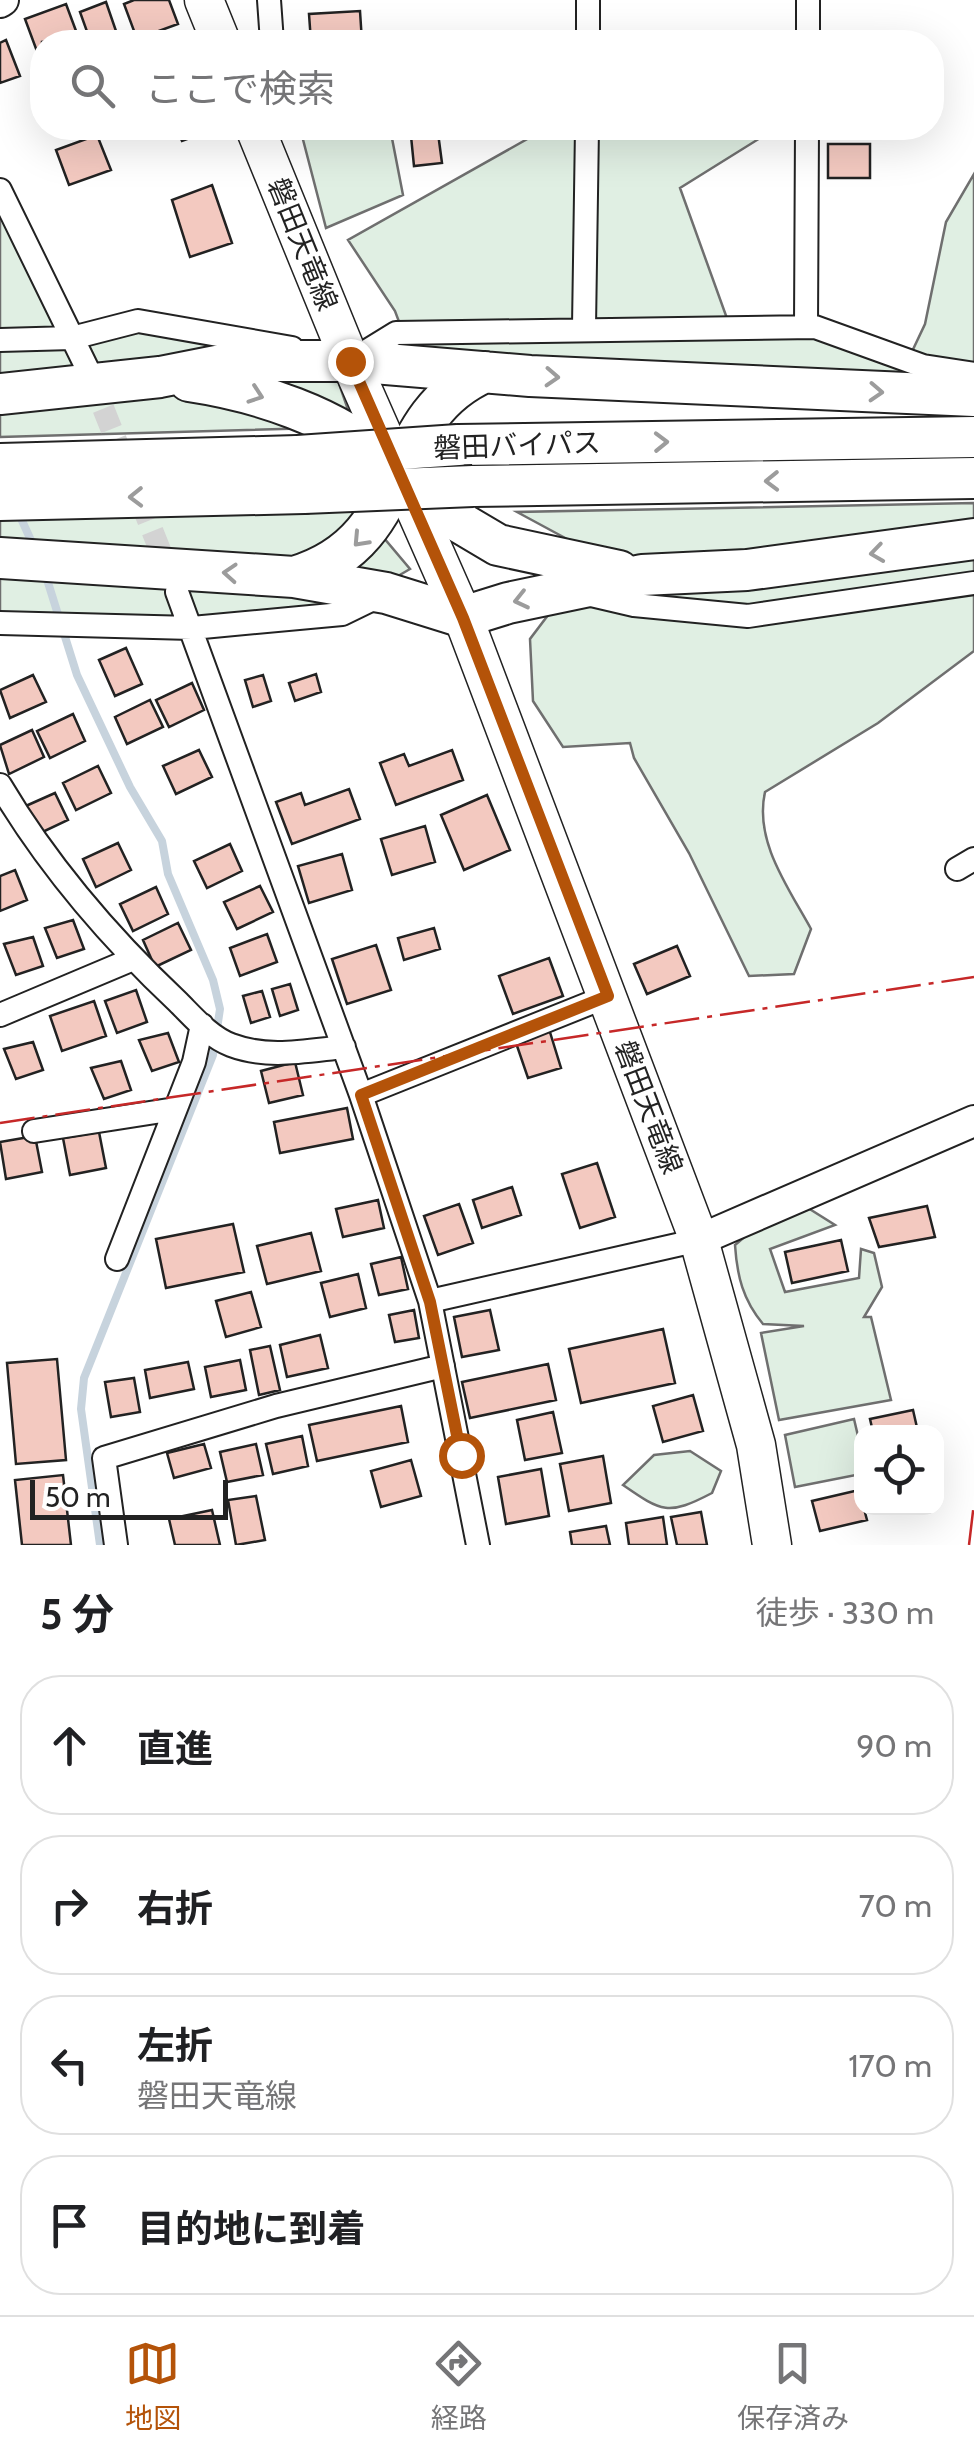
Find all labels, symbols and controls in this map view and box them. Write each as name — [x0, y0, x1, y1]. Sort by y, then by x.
search box — [30, 30, 944, 140]
icon: search — [65, 58, 120, 113]
text: ここで検索 — [145, 65, 335, 112]
street label: 磐田天竜線 — [261, 173, 345, 315]
route end — [328, 339, 374, 385]
one-way arrow — [544, 367, 560, 388]
one-way arrow — [869, 381, 885, 402]
one-way arrow — [246, 384, 263, 404]
street label: 磐田バイパス — [433, 425, 601, 465]
one-way arrow — [653, 431, 669, 452]
one-way arrow — [763, 470, 778, 492]
one-way arrow — [128, 487, 144, 508]
one-way arrow — [353, 528, 371, 546]
one-way arrow — [869, 541, 886, 562]
one-way arrow — [222, 563, 238, 585]
one-way arrow — [513, 589, 530, 610]
street label: 磐田天竜線 — [608, 1036, 690, 1178]
map controls — [854, 1425, 944, 1515]
button: locate — [854, 1425, 944, 1515]
route start — [439, 1433, 485, 1479]
scale bar — [30, 1475, 228, 1520]
text: 50 m — [45, 1480, 111, 1514]
text: 5 分 — [40, 1588, 114, 1640]
text: 徒歩 · 330 m — [756, 1593, 934, 1632]
icon: ahead — [42, 1718, 97, 1773]
text: 直進 — [137, 1725, 213, 1772]
text: 90 m — [856, 1726, 932, 1765]
icon: right — [42, 1878, 97, 1933]
text: 右折 — [137, 1885, 213, 1932]
text: 70 m — [859, 1886, 932, 1925]
text: 左折 — [137, 2022, 213, 2069]
icon: left — [42, 2038, 97, 2093]
text: 170 m — [848, 2046, 932, 2085]
text: 磐田天竜線 — [137, 2076, 297, 2115]
icon: arrive — [42, 2198, 97, 2253]
text: 目的地に到着 — [137, 2205, 365, 2252]
tab: 地図 — [125, 2336, 181, 2436]
tab: 経路 — [431, 2336, 487, 2436]
tab: 保存済み — [737, 2336, 849, 2436]

